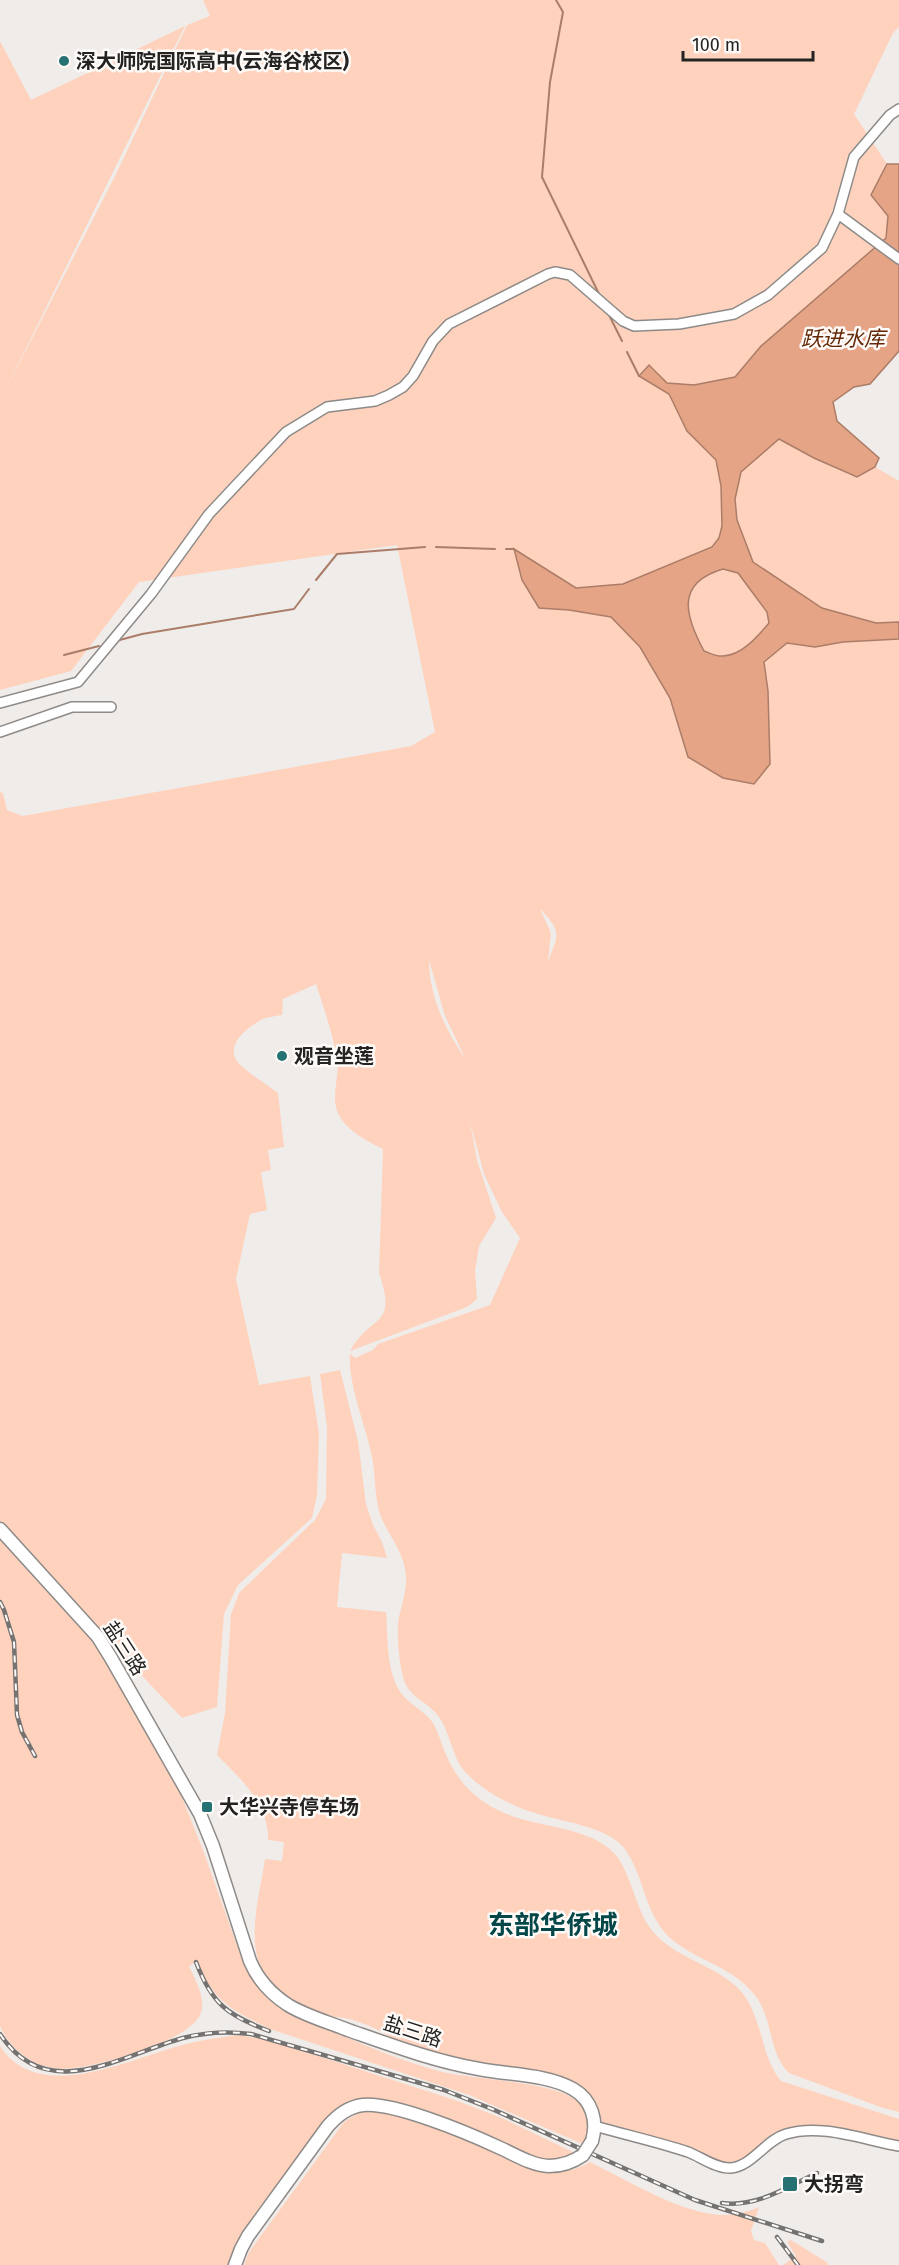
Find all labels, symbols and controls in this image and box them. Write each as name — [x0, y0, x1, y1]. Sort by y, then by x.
scale bar — [683, 24, 814, 62]
text: 100 m — [692, 34, 740, 56]
place label: 深大师院国际高中(云海谷校区) — [76, 49, 349, 73]
marker: 深大师院国际高中(云海谷校区) — [57, 54, 71, 68]
water label: 跃进水库 — [801, 326, 888, 352]
place label: 观音坐莲 — [294, 1044, 374, 1068]
marker: 观音坐莲 — [275, 1049, 289, 1063]
street label: 盐三路 — [99, 1616, 151, 1680]
place label: 大华兴寺停车场 — [219, 1795, 359, 1819]
marker: 大华兴寺停车场 — [200, 1800, 214, 1814]
district label: 东部华侨城 — [488, 1910, 618, 1941]
street label: 盐三路 — [381, 2010, 445, 2052]
place label: 大拐弯 — [804, 2172, 864, 2196]
marker: 大拐弯 — [781, 2175, 799, 2193]

